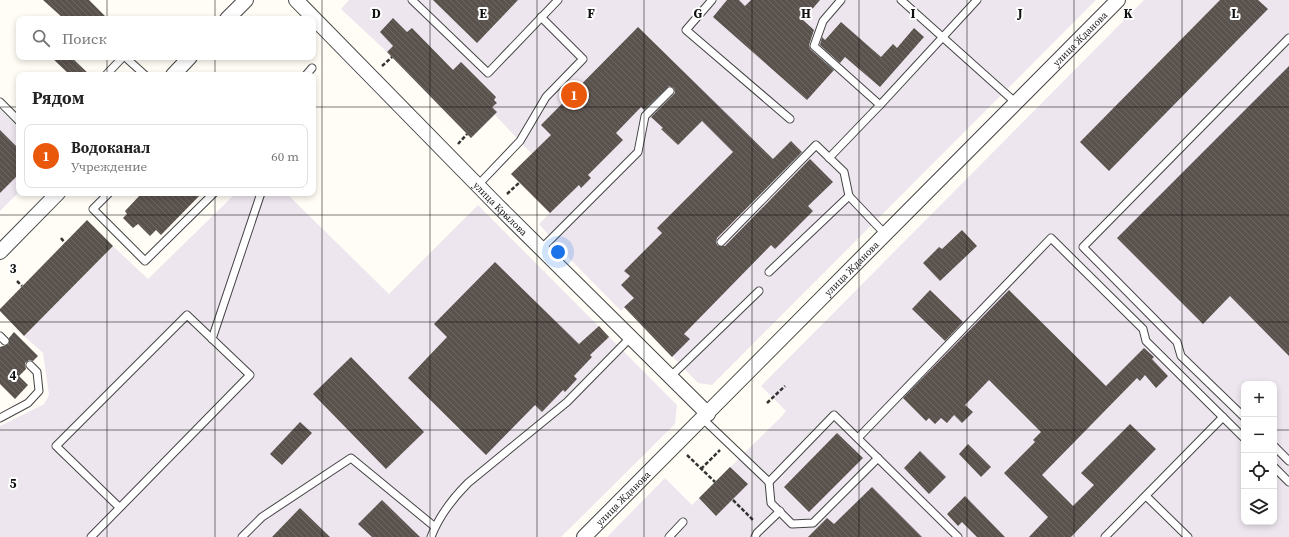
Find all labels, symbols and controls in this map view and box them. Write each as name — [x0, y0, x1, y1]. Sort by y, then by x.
text: D — [371, 5, 381, 22]
text: E — [479, 5, 487, 22]
text: F — [587, 5, 595, 22]
text: G — [694, 5, 703, 22]
text: H — [801, 5, 811, 22]
text: I — [910, 5, 916, 22]
text: J — [1016, 5, 1023, 22]
text: K — [1123, 5, 1133, 22]
text: L — [1231, 5, 1239, 22]
street label: улица Жданова — [1050, 8, 1110, 69]
search box — [16, 16, 316, 60]
icon: search — [30, 27, 52, 49]
text: Поиск — [62, 28, 107, 49]
pin: 1 — [561, 80, 587, 110]
text: Рядом — [32, 86, 84, 110]
text: Водоканал — [71, 137, 150, 158]
text: 1 — [42, 148, 50, 165]
text: 60 m — [271, 148, 299, 165]
text: Учреждение — [71, 158, 147, 175]
street label: улица Крылова — [471, 178, 531, 239]
street label: улица Жданова — [821, 237, 882, 299]
your location — [548, 242, 568, 262]
text: 3 — [9, 260, 17, 277]
text: 4 — [9, 367, 17, 384]
map controls — [1241, 381, 1277, 525]
button: + — [1241, 381, 1277, 417]
button: − — [1241, 417, 1277, 453]
button: locate — [1241, 453, 1277, 489]
street label: улица Жданова — [593, 467, 654, 528]
text: 5 — [9, 475, 17, 492]
button: layers — [1241, 489, 1277, 525]

